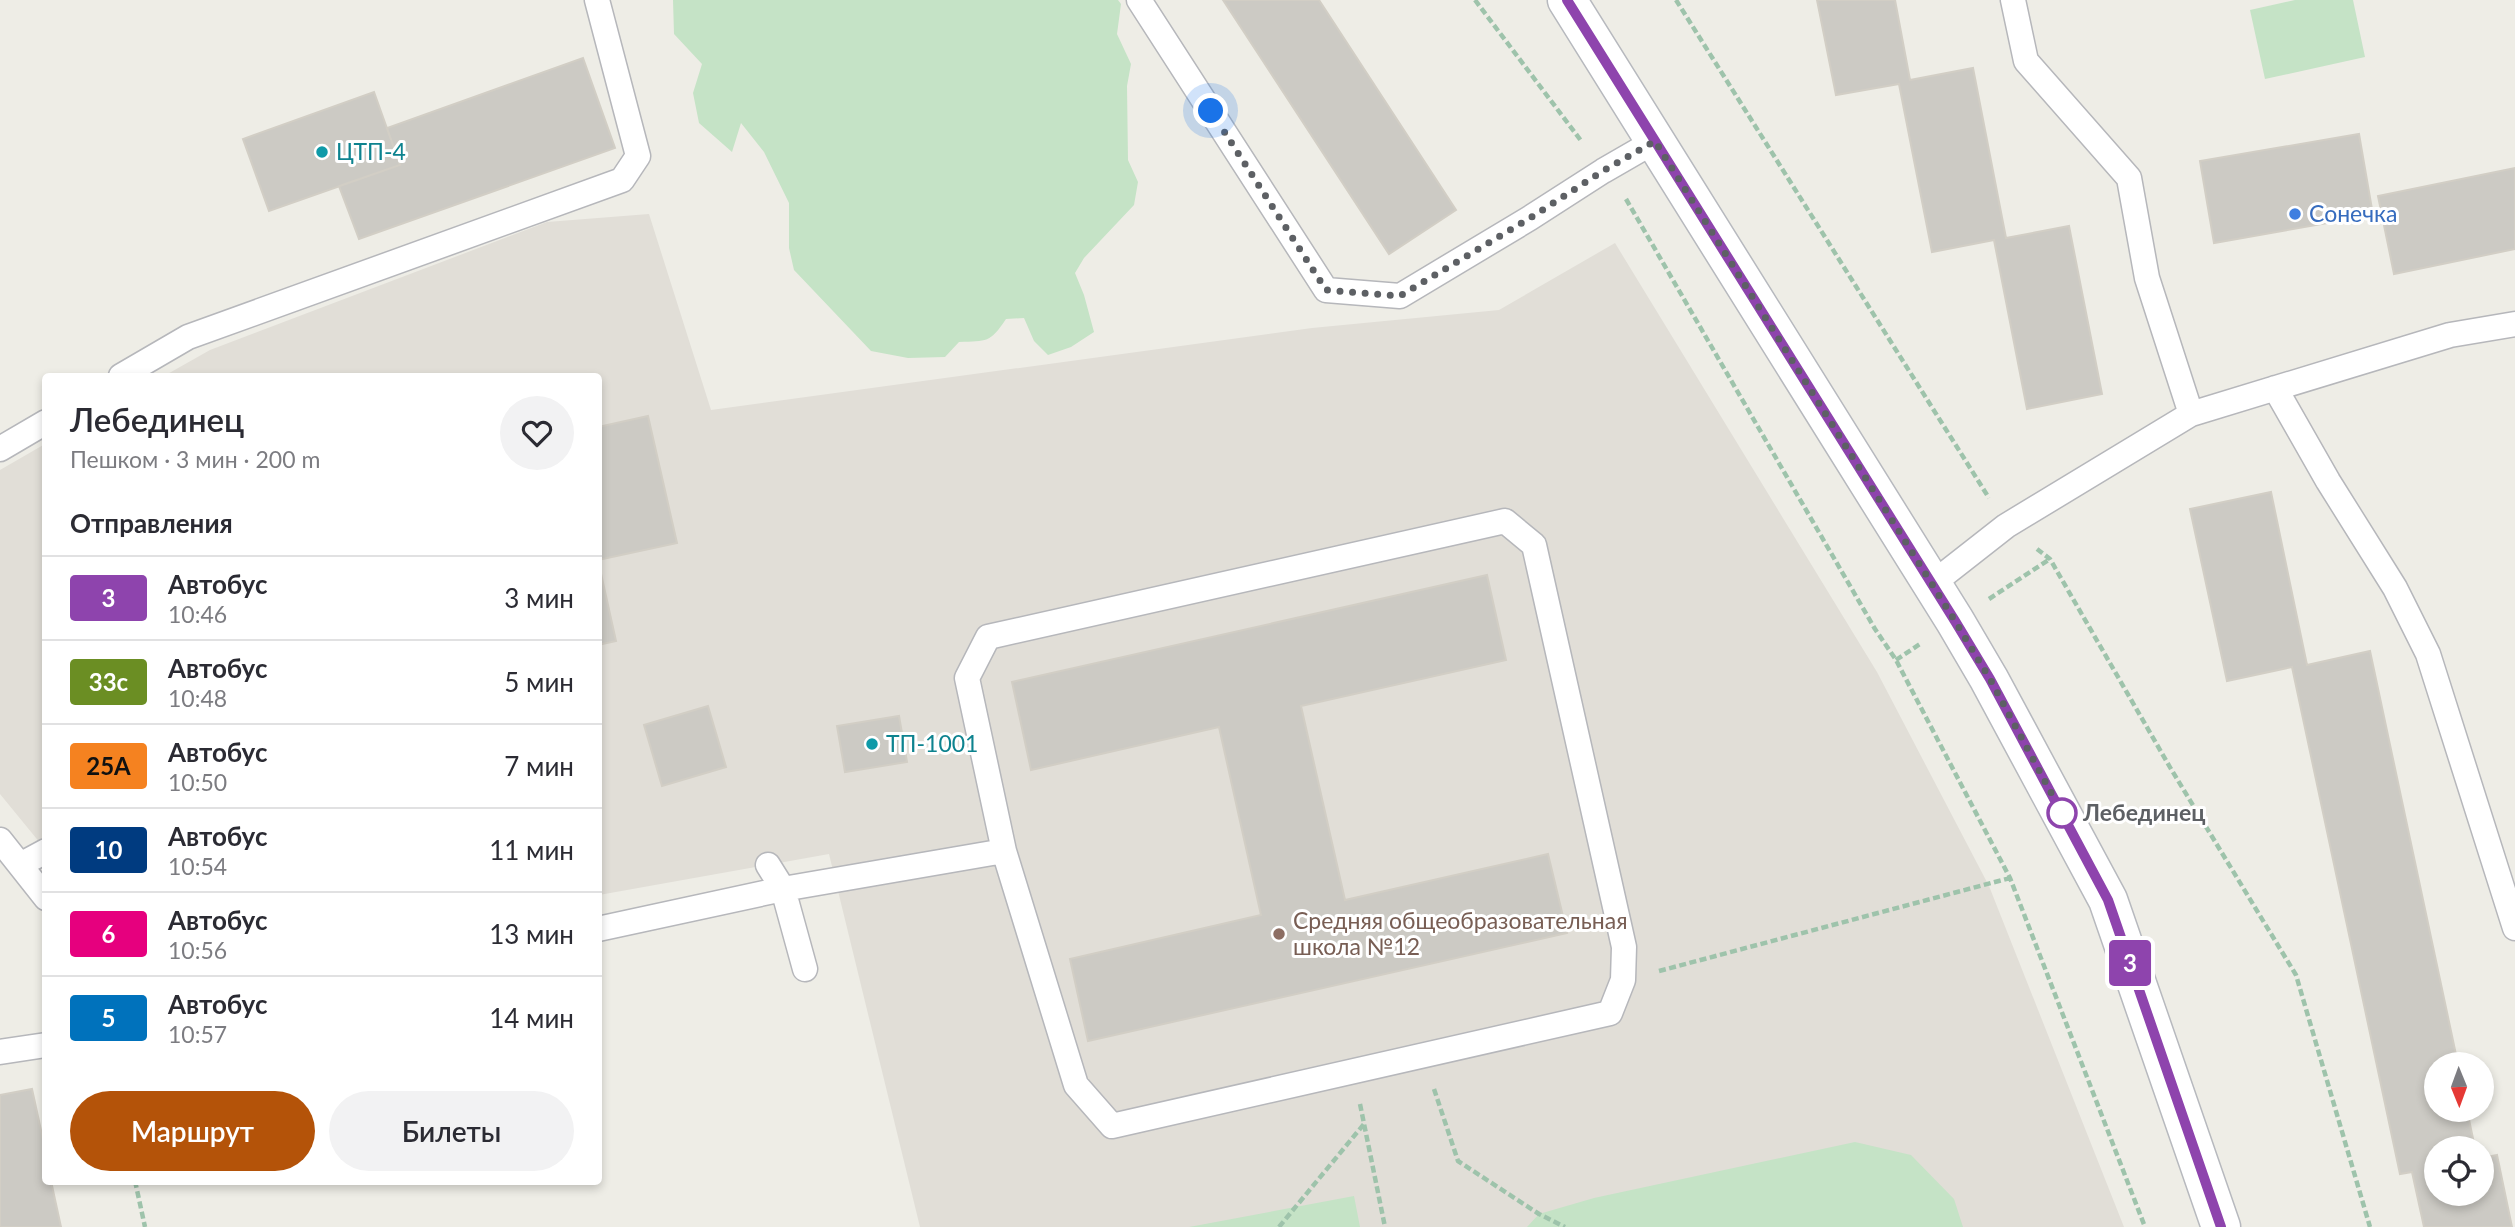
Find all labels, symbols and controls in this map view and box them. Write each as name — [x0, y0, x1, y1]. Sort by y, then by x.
your location — [1193, 93, 1228, 128]
place label: ЦТП-4 — [336, 137, 406, 165]
marker: ЦТП-4 — [314, 144, 330, 160]
place label: Сонечка — [2309, 199, 2397, 227]
marker: Сонечка — [2287, 206, 2303, 222]
button: heart — [500, 396, 574, 470]
text: Лебединец — [70, 399, 244, 439]
text: Пешком · 3 мин · 200 m — [70, 445, 320, 473]
text: Отправления — [70, 507, 233, 539]
text: Автобус — [168, 568, 267, 600]
text: 3 мин — [504, 582, 574, 614]
text: 3 — [102, 583, 115, 612]
text: 10:46 — [168, 600, 227, 628]
text: Автобус — [168, 652, 267, 684]
text: 5 мин — [504, 666, 574, 698]
text: 33с — [89, 667, 128, 696]
text: 10:48 — [168, 684, 227, 712]
place label: ТП-1001 — [886, 729, 978, 757]
text: Автобус — [168, 736, 267, 768]
marker: ТП-1001 — [864, 736, 880, 752]
text: 7 мин — [504, 750, 574, 782]
text: 25А — [86, 751, 131, 780]
text: 10:50 — [168, 768, 227, 796]
marker: Лебединец — [2047, 798, 2077, 828]
place label: Лебединец — [2082, 798, 2205, 826]
text: Автобус — [168, 820, 267, 852]
text: 11 мин — [489, 834, 574, 866]
text: 10 — [95, 835, 122, 864]
text: 10:54 — [168, 852, 227, 880]
text: Автобус — [168, 904, 267, 936]
place label: Средняя общеобразовательная школа №12 — [1293, 906, 1628, 960]
text: 13 мин — [489, 918, 574, 950]
text: 6 — [102, 919, 115, 948]
marker: Средняя общеобразовательная школа №12 — [1271, 926, 1287, 942]
text: 10:56 — [168, 936, 227, 964]
line badge: 3 — [2107, 940, 2153, 986]
text: 3 — [2123, 948, 2137, 977]
text: Автобус — [168, 988, 267, 1020]
text: 14 мин — [489, 1002, 574, 1034]
text: 5 — [102, 1003, 115, 1032]
text: 10:57 — [168, 1020, 227, 1048]
north arrow — [2424, 1052, 2494, 1122]
map controls — [2424, 1052, 2494, 1206]
button: Маршрут — [70, 1091, 315, 1171]
button: Билеты — [329, 1091, 574, 1171]
button: locate — [2424, 1136, 2494, 1206]

